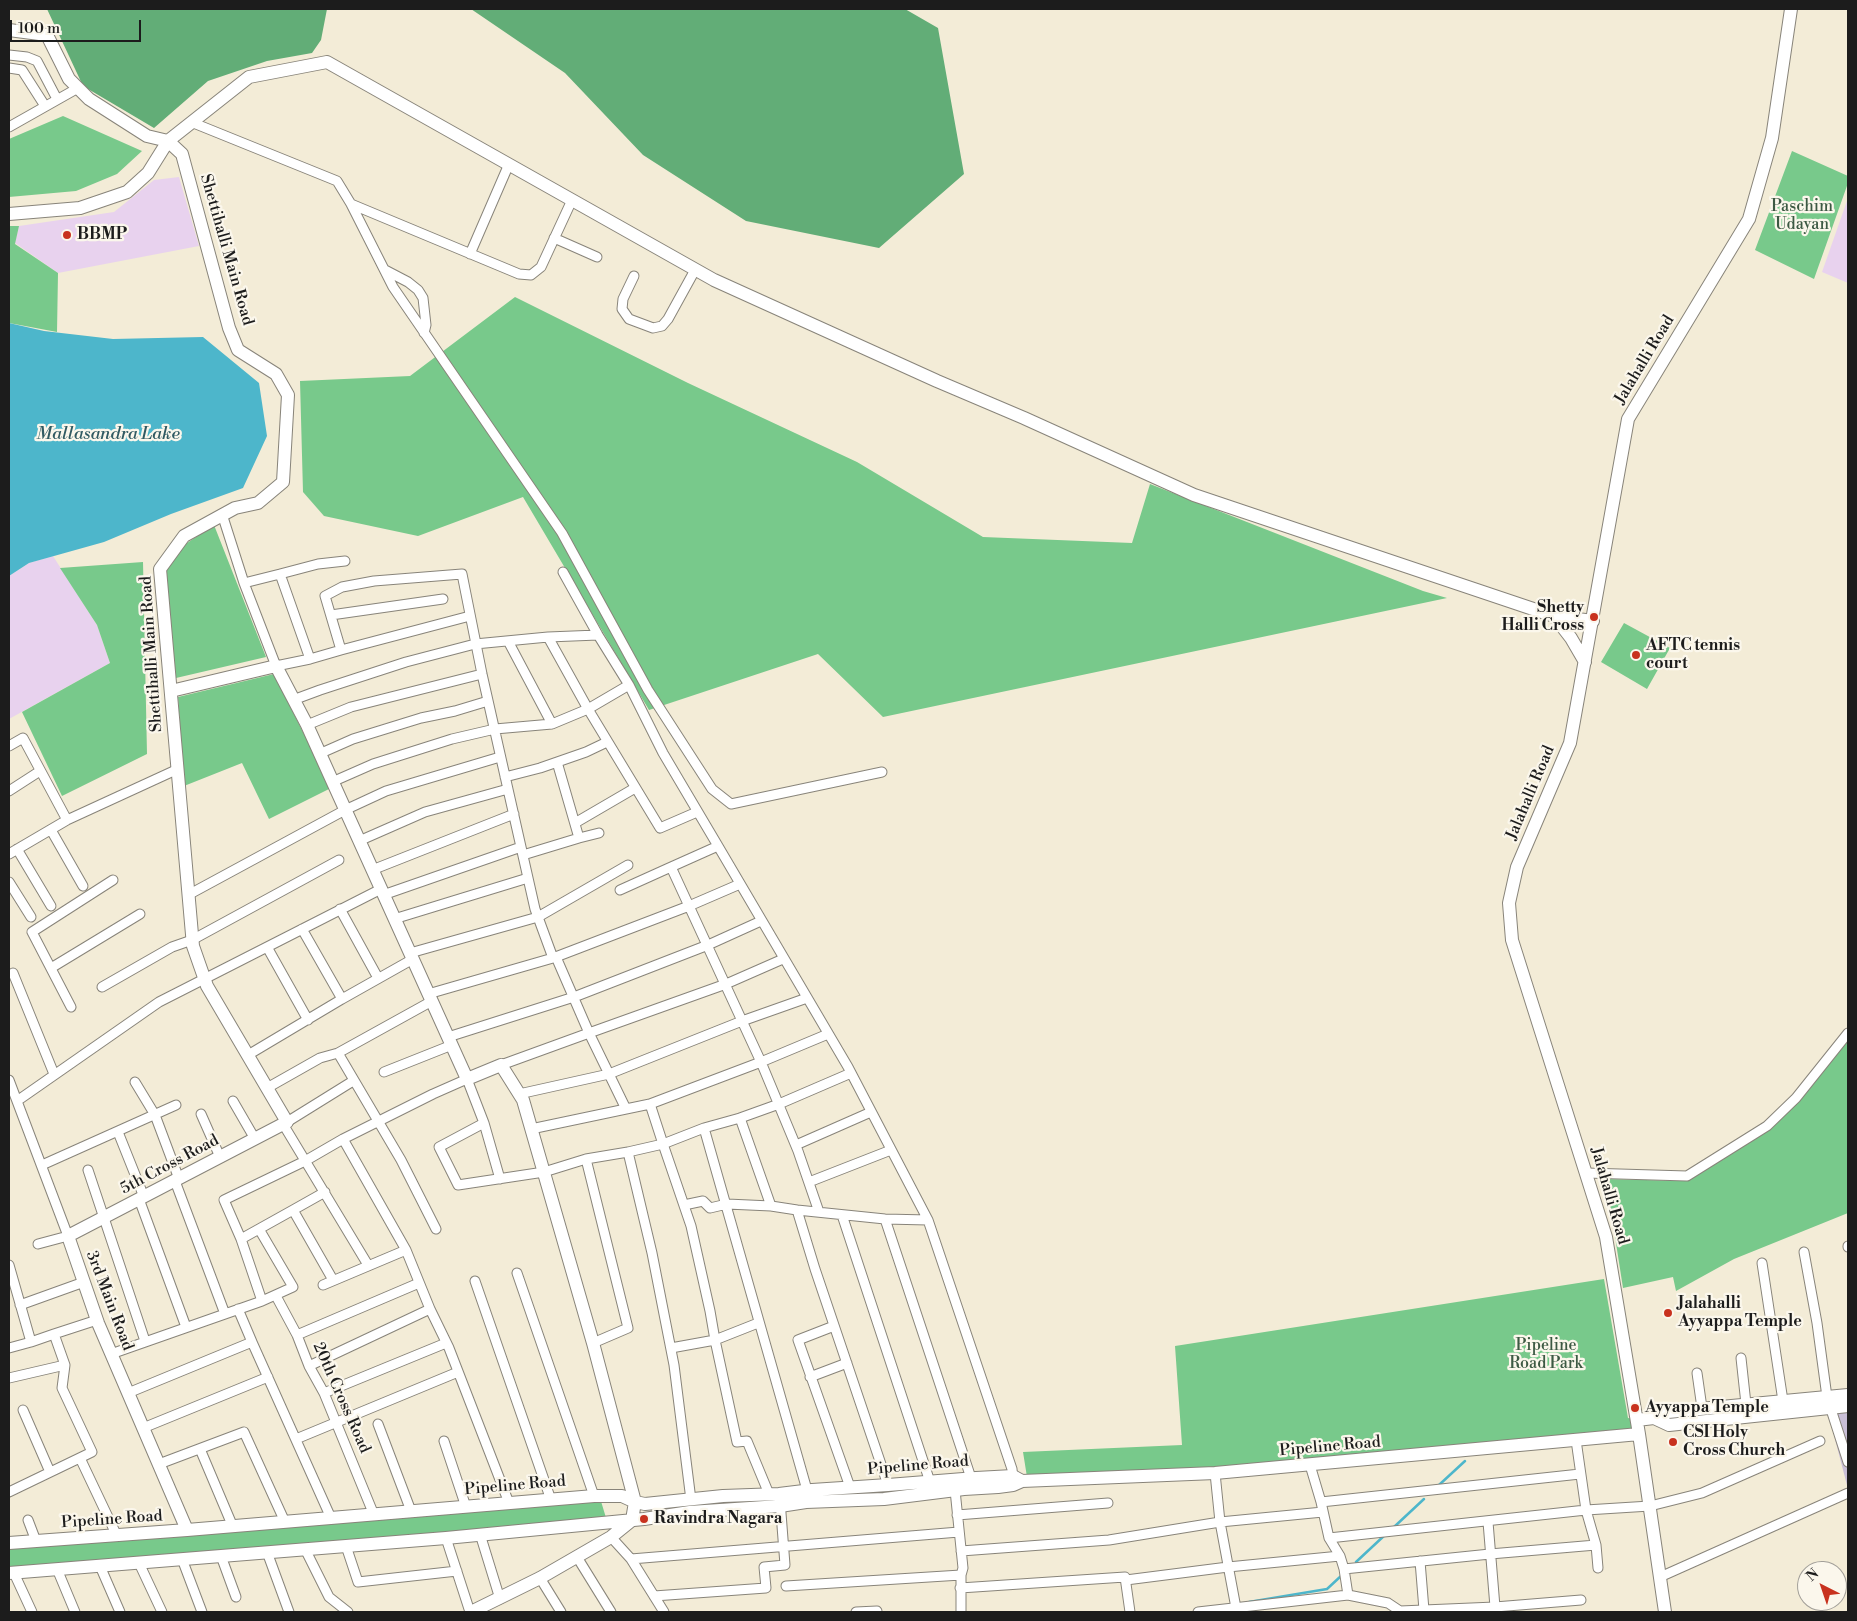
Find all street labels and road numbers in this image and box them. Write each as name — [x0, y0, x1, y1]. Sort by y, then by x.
street label: Shettihalli Main Road — [195, 172, 257, 328]
street label: Jalahalli Road — [1611, 312, 1679, 408]
street label: Shettihalli Main Road — [137, 575, 167, 733]
street label: Jalahalli Road — [1503, 743, 1559, 843]
street label: 5th Cross Road — [118, 1131, 222, 1199]
street label: Jalahalli Road — [1586, 1145, 1632, 1247]
street label: 3rd Main Road — [81, 1248, 137, 1354]
street label: 20th Cross Road — [308, 1339, 374, 1457]
street label: Pipeline Road — [1279, 1433, 1381, 1461]
street label: Pipeline Road — [867, 1452, 969, 1480]
street label: Pipeline Road — [464, 1472, 566, 1500]
street label: Pipeline Road — [61, 1507, 163, 1533]

